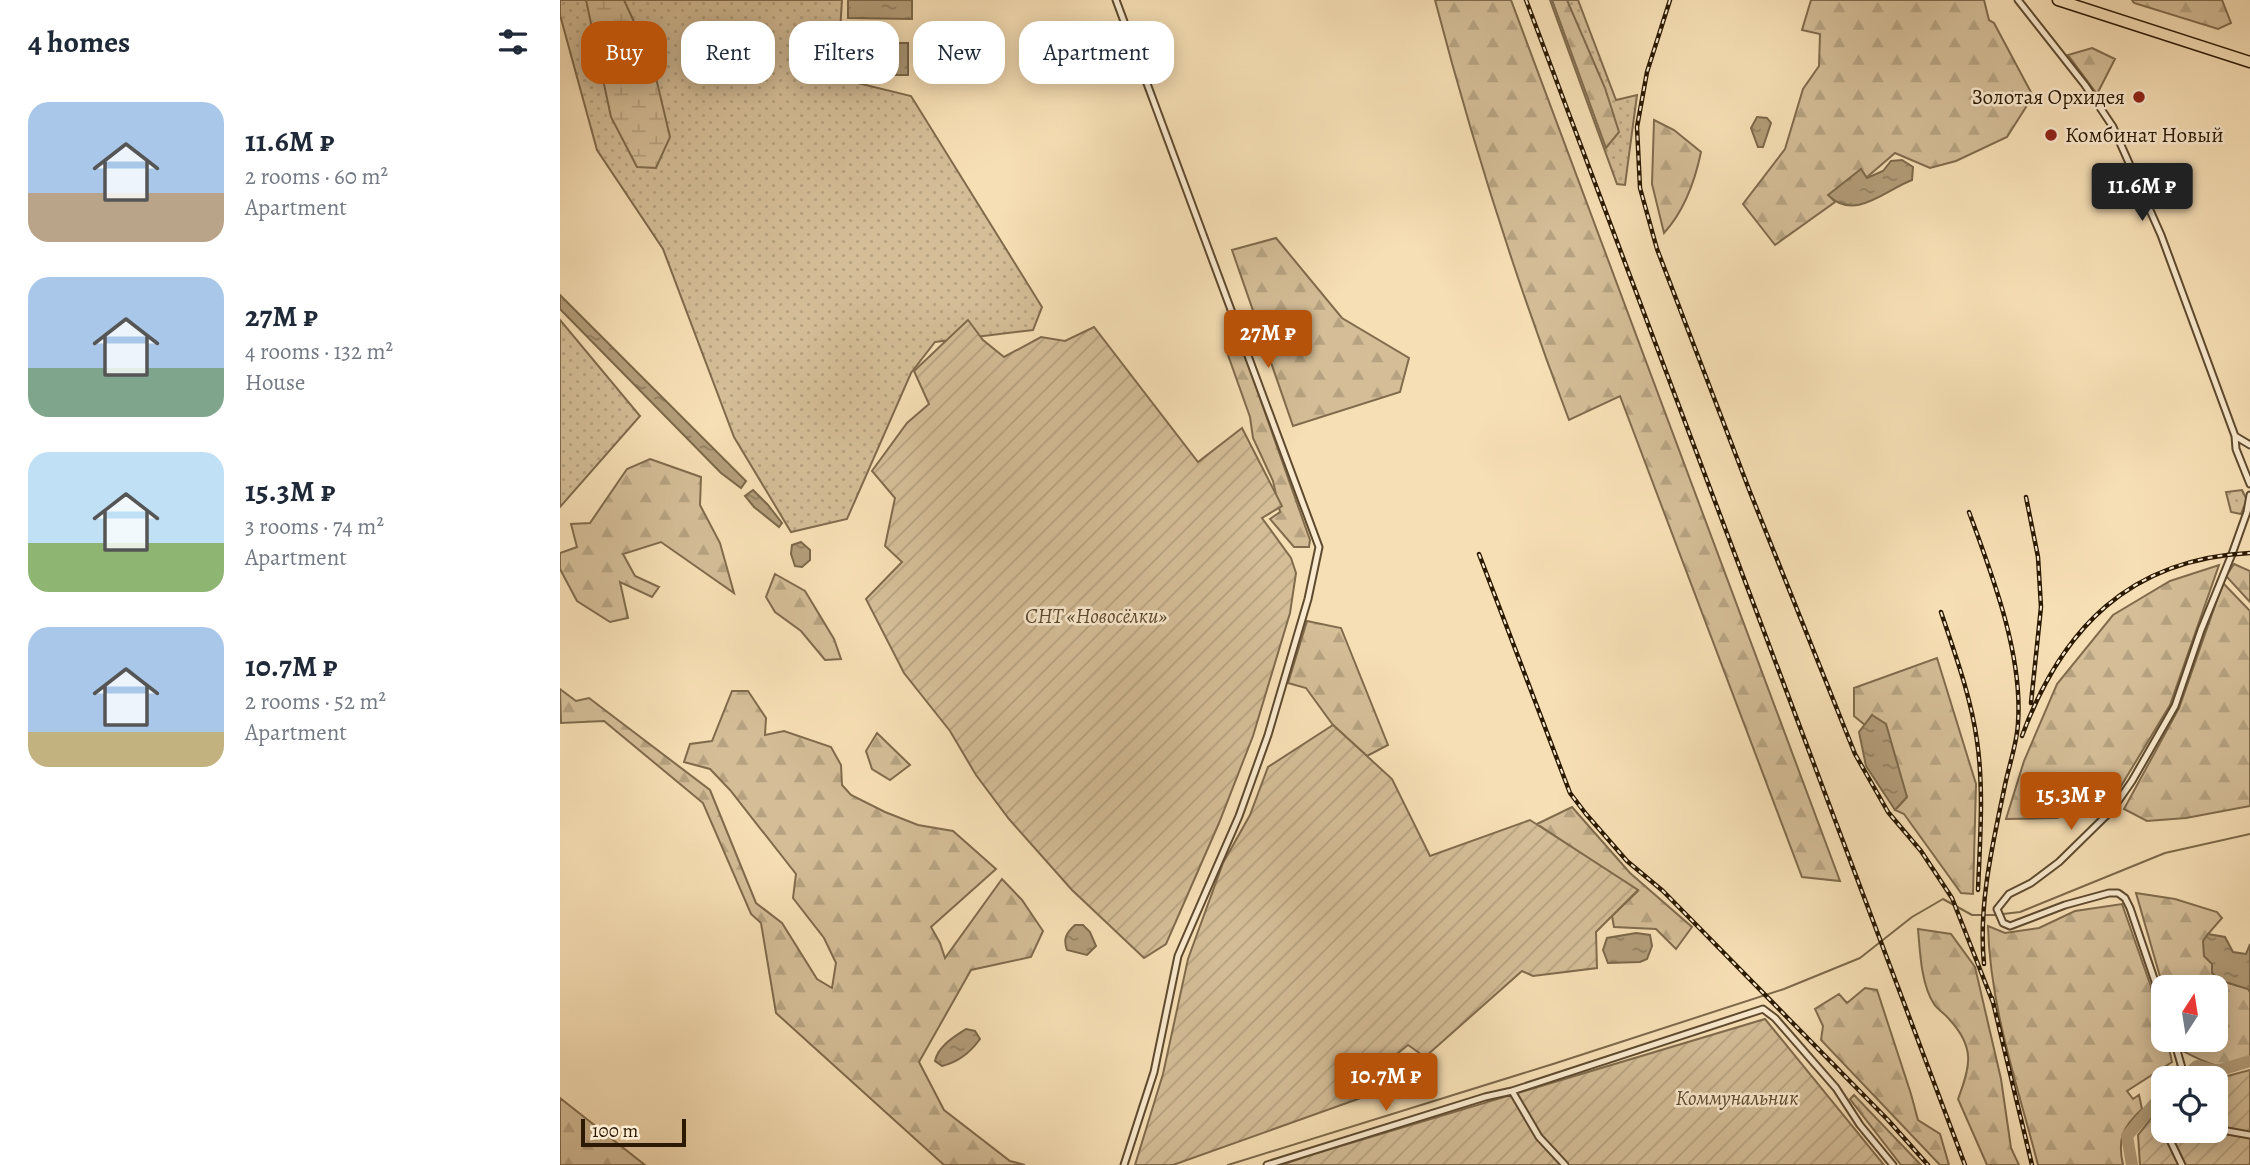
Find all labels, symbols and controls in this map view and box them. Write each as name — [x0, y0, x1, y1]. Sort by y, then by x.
chip: Buy — [581, 21, 667, 84]
chip: Rent — [681, 21, 775, 84]
chip: Filters — [789, 21, 899, 84]
chip: New — [913, 21, 1005, 84]
chip: Apartment — [1019, 21, 1174, 84]
text: 4 homes — [28, 22, 130, 62]
icon: filters — [494, 23, 532, 61]
place label: Золотая Орхидея — [1972, 83, 2125, 111]
marker: Золотая Орхидея — [2131, 89, 2147, 105]
text: 11.6M ₽ — [245, 121, 334, 161]
place label: Комбинат Новый — [2065, 121, 2224, 149]
marker: Комбинат Новый — [2043, 127, 2059, 143]
icon: home — [84, 130, 168, 214]
text: 2 rooms · 60 m² — [245, 161, 388, 192]
pin: 11.6M ₽ — [2077, 164, 2207, 223]
text: 11.6M ₽ — [2108, 170, 2176, 201]
text: Apartment — [245, 192, 347, 223]
text: 27M ₽ — [245, 296, 318, 336]
icon: home — [84, 305, 168, 389]
pin: 27M ₽ — [1219, 310, 1317, 370]
text: 27M ₽ — [1240, 317, 1296, 348]
text: 4 rooms · 132 m² — [245, 336, 393, 367]
text: House — [245, 367, 305, 398]
text: 15.3M ₽ — [245, 471, 335, 511]
icon: home — [84, 480, 168, 564]
text: 3 rooms · 74 m² — [245, 511, 384, 542]
text: Apartment — [245, 542, 347, 573]
park label: СНТ «Новосёлки» — [1025, 602, 1167, 630]
text: 10.7M ₽ — [245, 646, 338, 686]
icon: home — [84, 655, 168, 739]
text: 2 rooms · 52 m² — [245, 686, 386, 717]
text: Apartment — [245, 717, 347, 748]
pin: 15.3M ₽ — [2006, 772, 2136, 832]
text: 15.3M ₽ — [2036, 779, 2106, 810]
north arrow — [2151, 975, 2228, 1052]
map controls — [2151, 975, 2228, 1143]
pin: 10.7M ₽ — [1321, 1054, 1451, 1113]
text: 10.7M ₽ — [1351, 1060, 1421, 1091]
button: locate — [2151, 1066, 2228, 1143]
park label: Коммунальник — [1676, 1084, 1799, 1112]
scale bar — [581, 1116, 686, 1148]
text: 100 m — [592, 1118, 638, 1144]

